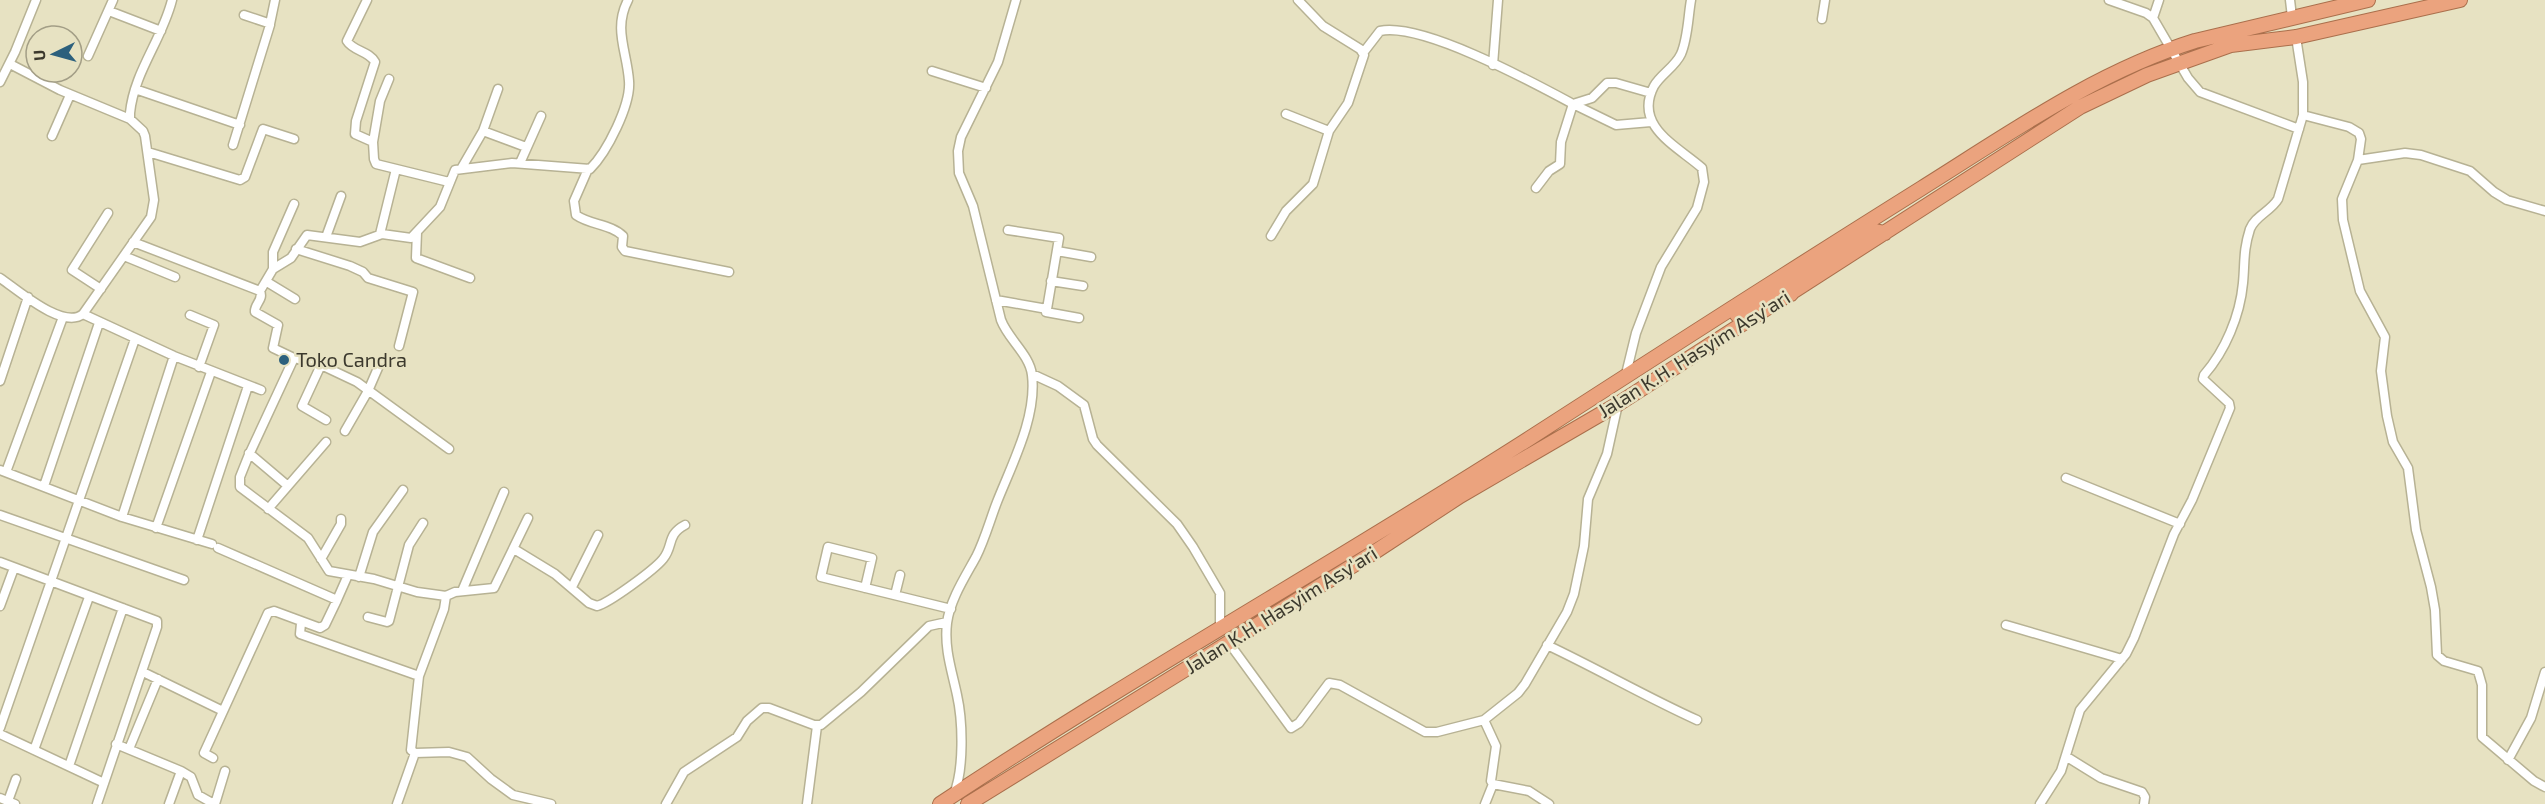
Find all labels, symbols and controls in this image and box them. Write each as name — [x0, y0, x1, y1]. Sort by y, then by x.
north arrow — [24, 24, 84, 84]
text: U — [29, 49, 49, 62]
street label: Jalan K.H. Hasyim Asy'ari — [1593, 284, 1794, 422]
place label: Toko Candra — [296, 347, 407, 371]
marker: Toko Candra — [277, 353, 291, 367]
street label: Jalan K.H. Hasyim Asy'ari — [1180, 540, 1381, 678]

